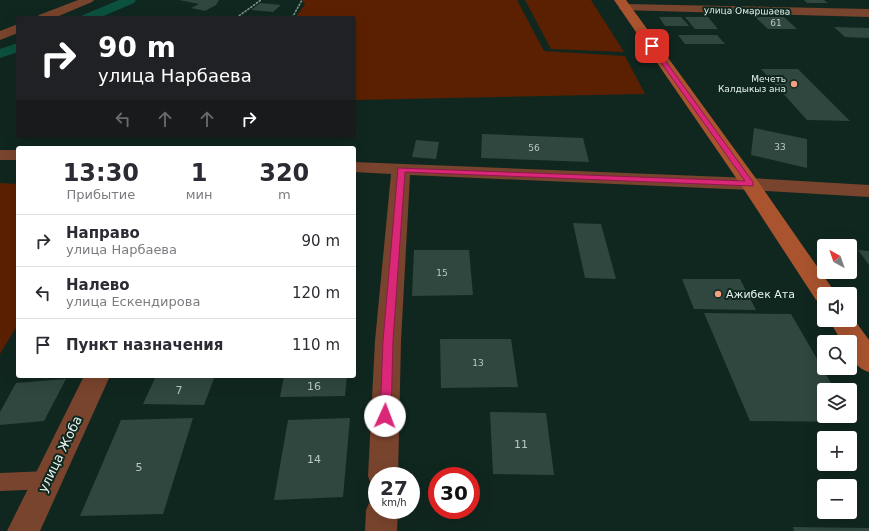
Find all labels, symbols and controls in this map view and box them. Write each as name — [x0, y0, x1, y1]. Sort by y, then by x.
street label: улица Омаршаева — [704, 5, 790, 17]
house number: 61 — [770, 18, 782, 28]
pin — [635, 29, 669, 63]
text: 90 m — [98, 31, 176, 64]
icon: right — [32, 32, 84, 84]
icon: arrive — [641, 35, 663, 57]
text: улица Нарбаева — [98, 65, 252, 86]
place label: Мечеть Калдыкыз ана — [718, 74, 786, 94]
marker: Мечеть Калдыкыз ана — [789, 79, 799, 89]
icon: left — [112, 108, 134, 130]
icon: ahead — [154, 108, 176, 130]
icon: ahead — [196, 108, 218, 130]
icon: right — [238, 108, 260, 130]
house number: 33 — [774, 142, 786, 152]
house number: 56 — [528, 143, 540, 153]
text: 13:30 — [63, 159, 139, 187]
text: 1 — [191, 159, 207, 187]
text: 320 — [259, 159, 309, 187]
text: Прибытие — [66, 187, 135, 202]
text: мин — [186, 187, 213, 202]
text: m — [278, 187, 291, 202]
text: Направо — [66, 224, 140, 242]
icon: right — [32, 230, 54, 252]
text: 90 m — [302, 232, 340, 250]
north arrow — [817, 239, 857, 279]
map controls — [817, 239, 857, 519]
text: улица Нарбаева — [66, 242, 177, 257]
house number: 15 — [436, 268, 448, 278]
text: Налево — [66, 276, 130, 294]
icon: left — [32, 282, 54, 304]
text: 120 m — [292, 284, 340, 302]
button: sound — [817, 287, 857, 327]
place label: Ажибек Ата — [726, 288, 795, 301]
marker: Ажибек Ата — [713, 289, 723, 299]
text: улица Ескендирова — [66, 294, 200, 309]
icon: arrive — [32, 334, 54, 356]
button: search — [817, 335, 857, 375]
text: Пункт назначения — [66, 336, 223, 354]
text: 110 m — [292, 336, 340, 354]
house number: 13 — [472, 358, 484, 368]
house number: 16 — [307, 380, 321, 393]
button: layers — [817, 383, 857, 423]
house number: 7 — [176, 384, 183, 397]
position arrow — [364, 395, 406, 437]
street label: улица Жоба — [35, 413, 85, 495]
button: + — [817, 431, 857, 471]
house number: 11 — [514, 438, 528, 451]
house number: 14 — [307, 453, 321, 466]
house number: 5 — [136, 461, 143, 474]
speed limit sign: 30 — [428, 467, 480, 519]
text: 27 — [380, 476, 408, 500]
button: − — [817, 479, 857, 519]
text: km/h — [381, 497, 407, 508]

